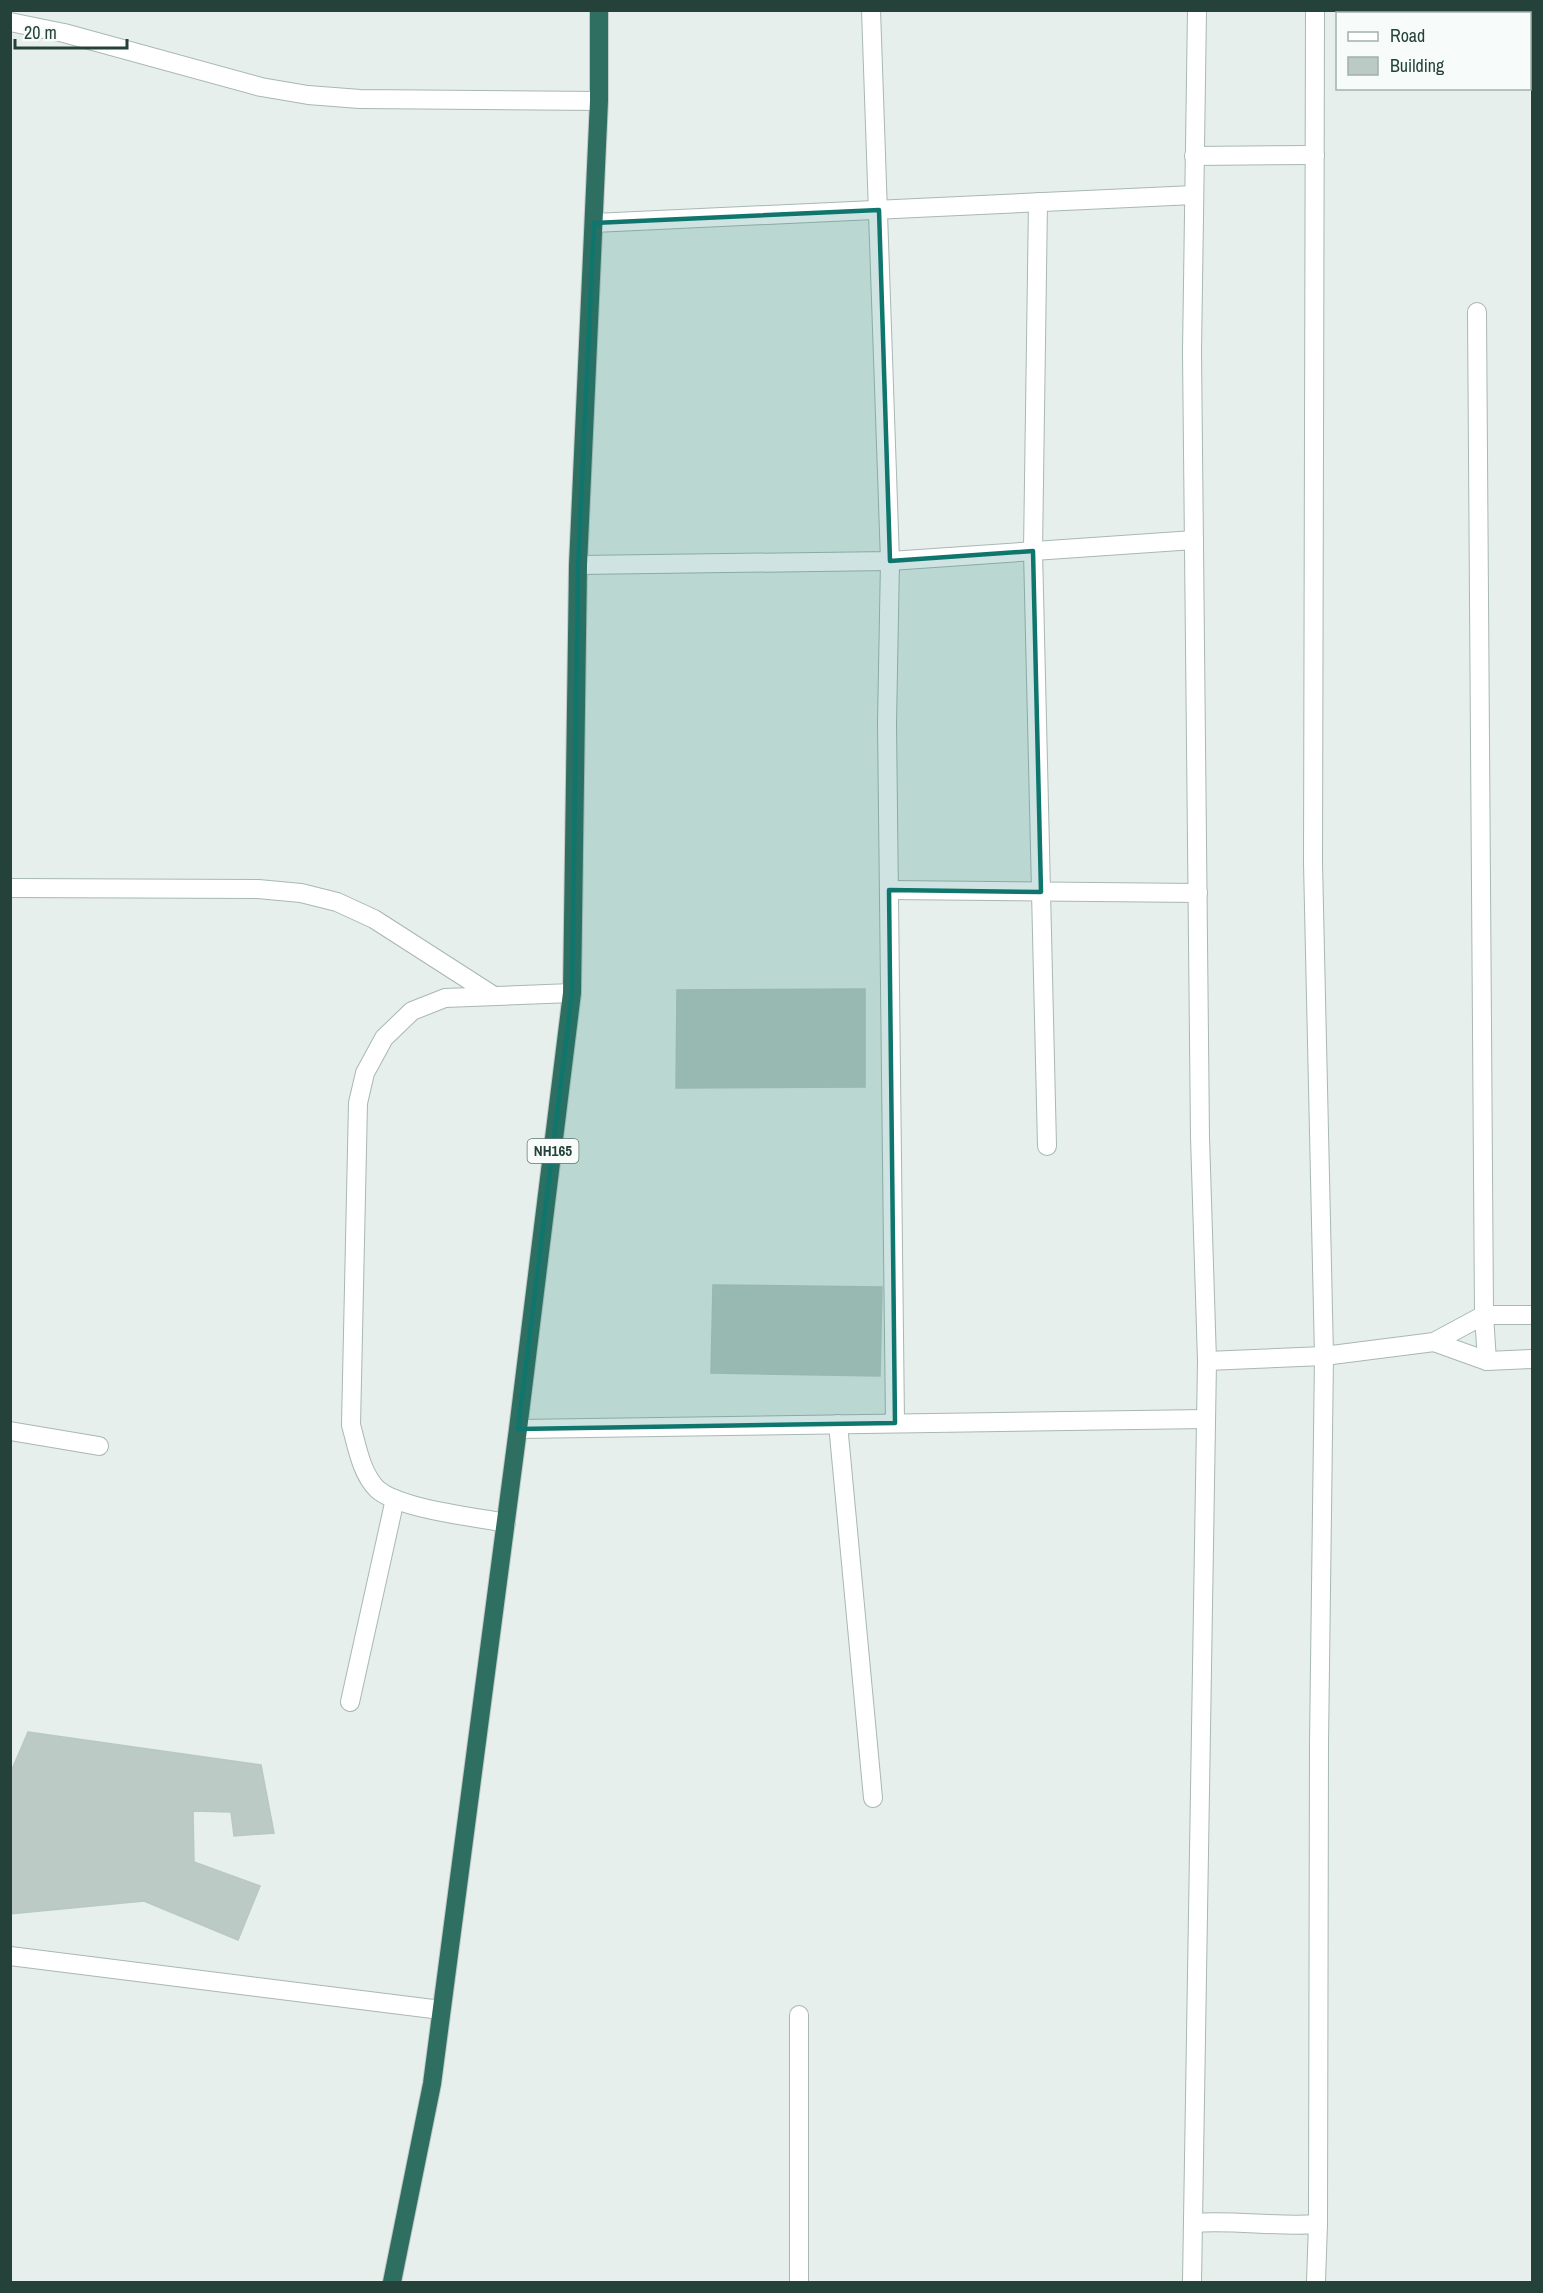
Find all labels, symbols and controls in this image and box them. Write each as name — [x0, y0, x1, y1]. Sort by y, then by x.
scale bar — [15, 12, 128, 50]
legend — [1336, 12, 1531, 90]
text: 20 m — [24, 20, 57, 45]
text: Road — [1390, 23, 1425, 48]
text: Building — [1390, 53, 1445, 78]
road number: NH165 — [528, 1139, 578, 1163]

